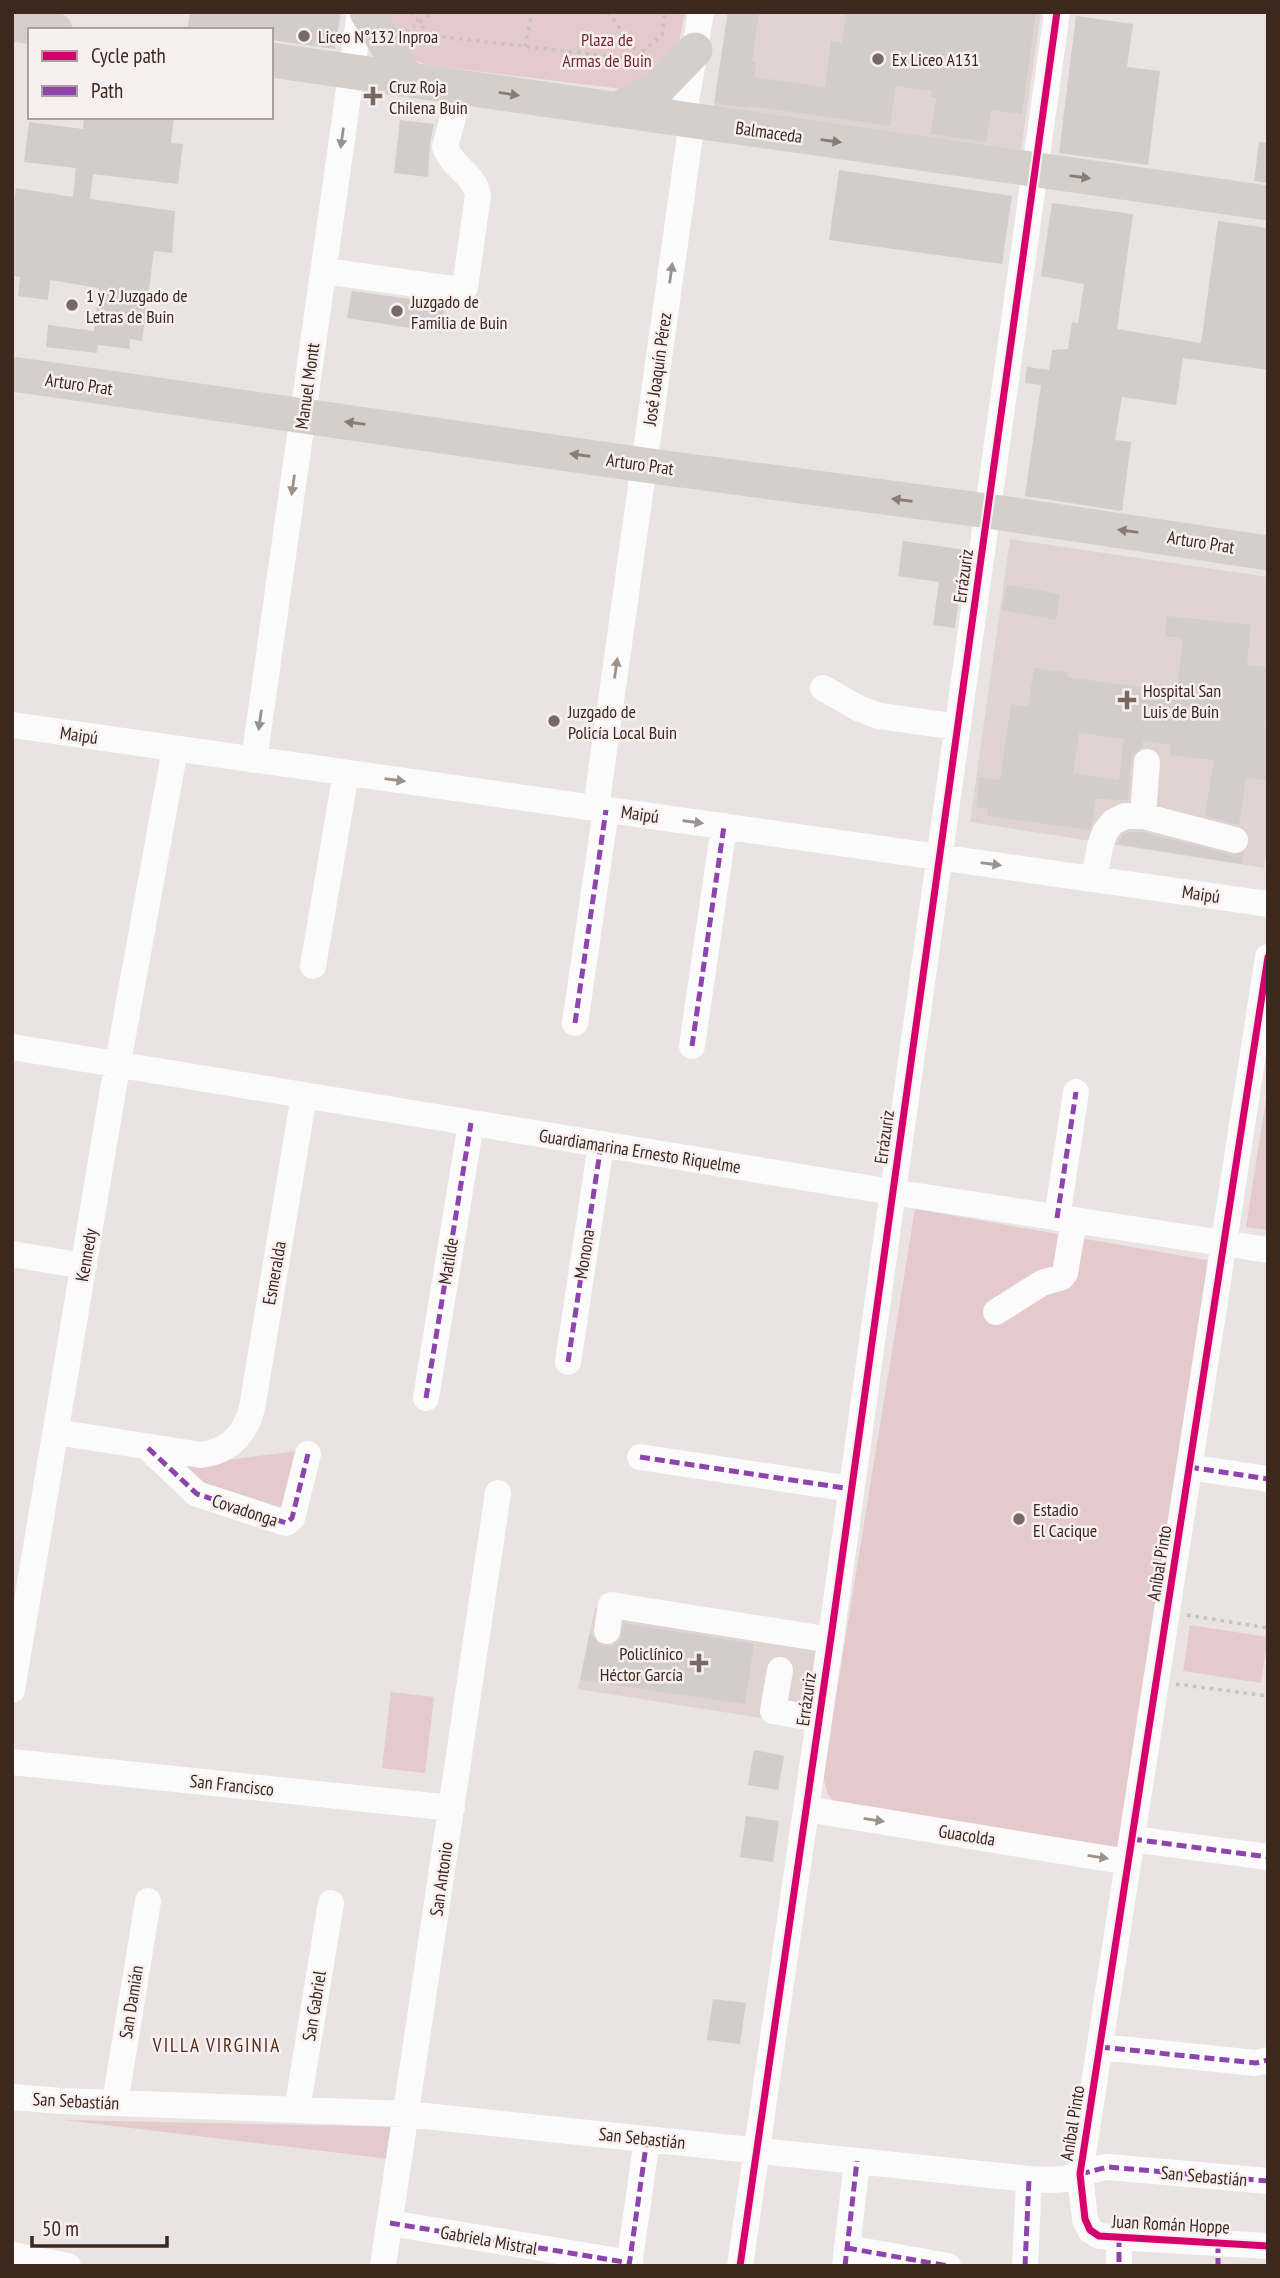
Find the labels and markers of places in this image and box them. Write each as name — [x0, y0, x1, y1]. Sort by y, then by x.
place label: Liceo N°132 Inproa — [318, 25, 438, 48]
marker: Liceo N°132 Inproa — [296, 28, 312, 44]
place label: Ex Liceo A131 — [892, 48, 979, 71]
marker: Ex Liceo A131 — [870, 51, 886, 67]
place label: Cruz Roja Chilena Buin — [389, 75, 468, 119]
marker: Cruz Roja Chilena Buin — [363, 86, 383, 106]
place label: 1 y 2 Juzgado de Letras de Buin — [86, 284, 188, 328]
place label: Juzgado de Familia de Buin — [410, 290, 508, 334]
marker: 1 y 2 Juzgado de Letras de Buin — [64, 297, 80, 313]
marker: Juzgado de Familia de Buin — [389, 303, 405, 319]
place label: Hospital San Luis de Buin — [1143, 679, 1221, 723]
marker: Hospital San Luis de Buin — [1117, 690, 1137, 710]
place label: Juzgado de Policía Local Buin — [567, 700, 677, 744]
marker: Juzgado de Policía Local Buin — [546, 713, 562, 729]
place label: Estadio El Cacique — [1033, 1498, 1097, 1542]
marker: Estadio El Cacique — [1011, 1511, 1027, 1527]
place label: Policlínico Héctor García — [600, 1642, 683, 1686]
marker: Policlínico Héctor García — [689, 1653, 709, 1673]

